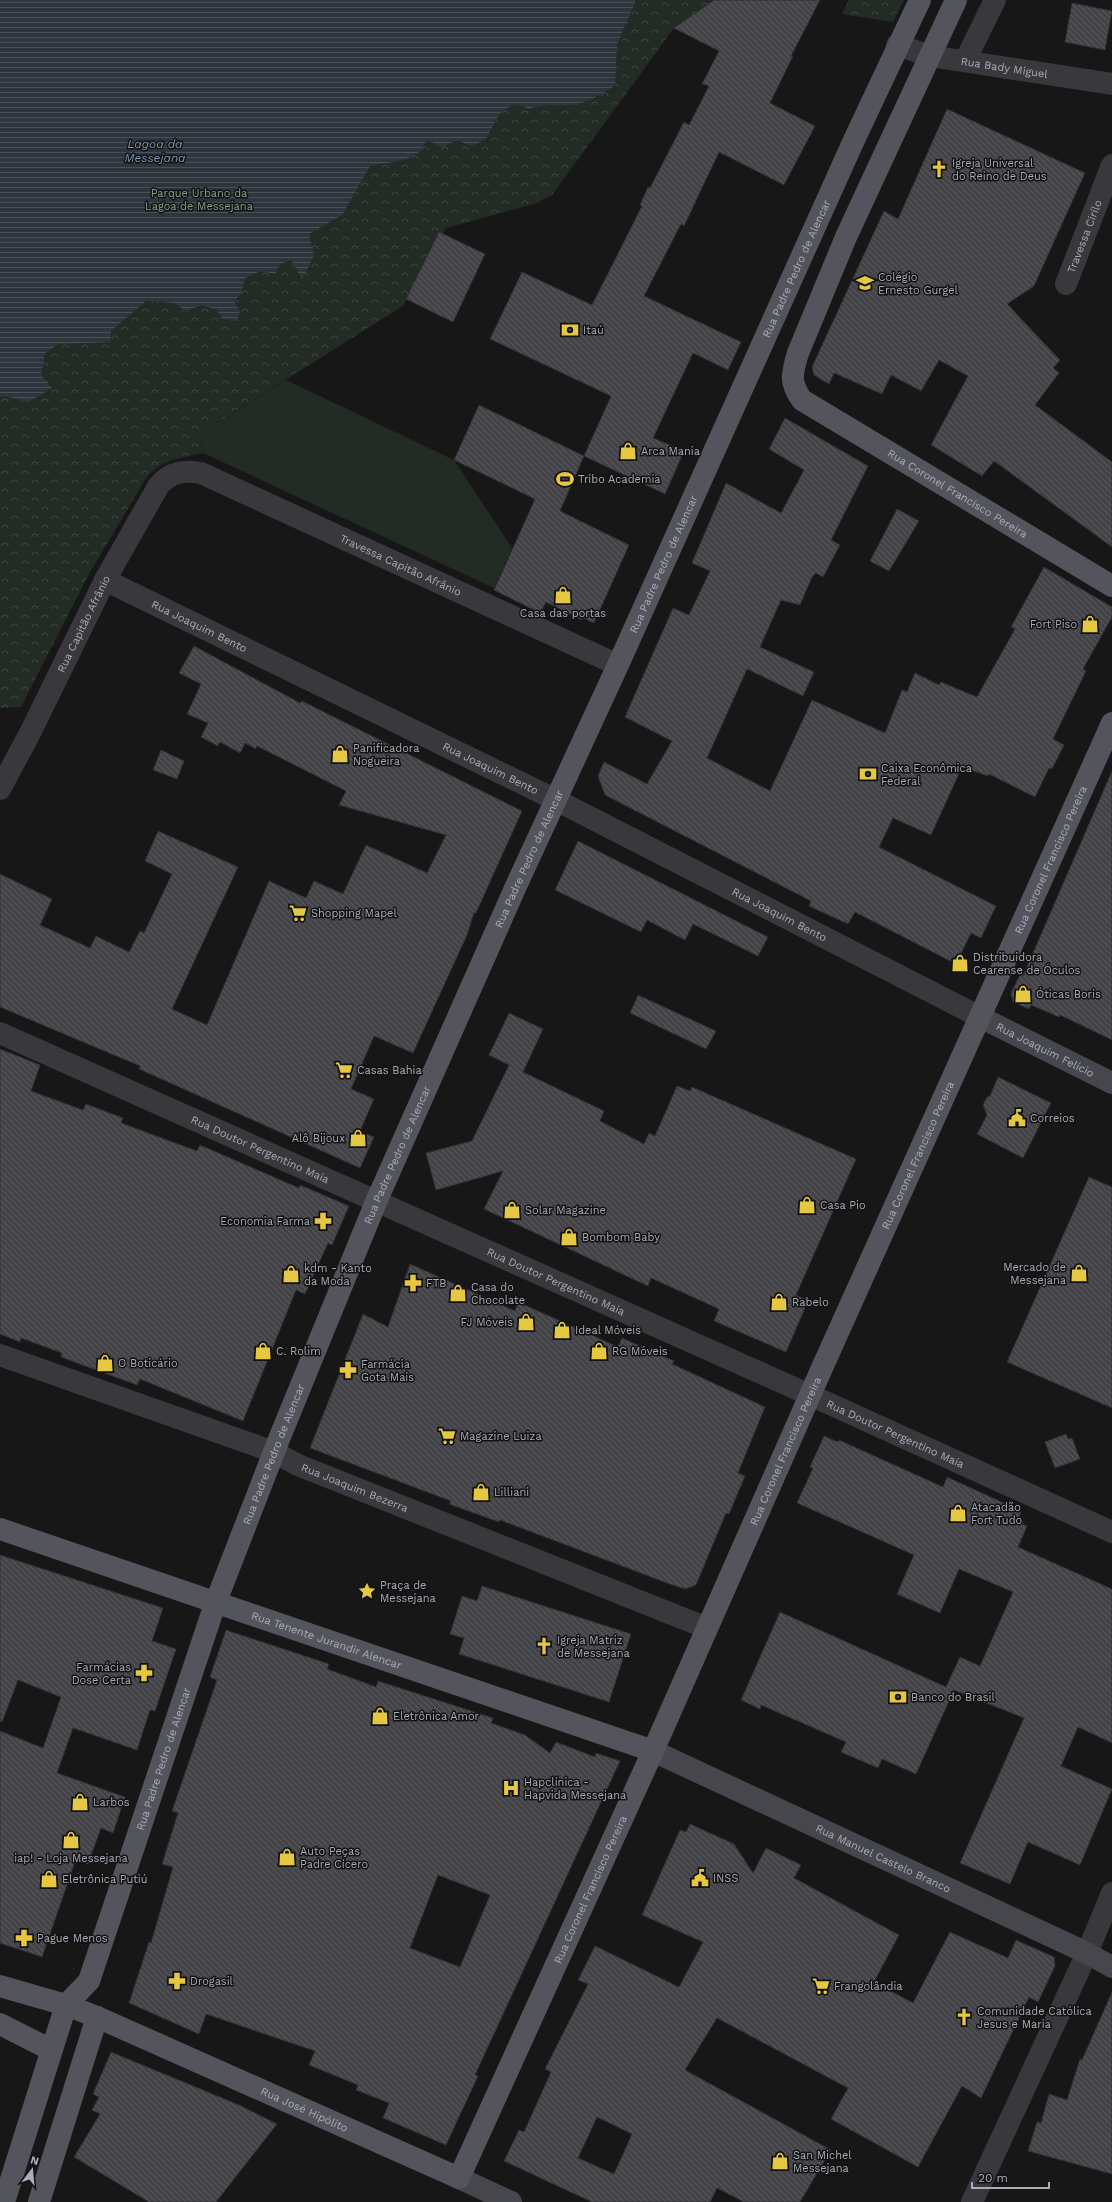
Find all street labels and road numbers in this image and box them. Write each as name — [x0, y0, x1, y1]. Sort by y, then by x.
street label: Rua Bady Miguel — [960, 54, 1049, 81]
street label: Rua Padre Pedro de Alencar — [760, 197, 833, 340]
street label: Travessa Cirílo — [1064, 198, 1104, 275]
street label: Rua Coronel Francisco Pereira — [885, 446, 1030, 540]
street label: Rua Padre Pedro de Alencar — [627, 493, 700, 635]
street label: Travessa Capitão Afrânio — [338, 531, 464, 599]
street label: Rua Capitão Afrânio — [54, 573, 113, 675]
street label: Rua Joaquim Bento — [149, 597, 249, 655]
street label: Rua Joaquim Bento — [441, 739, 541, 797]
street label: Rua Coronel Francisco Pereira — [1012, 784, 1089, 936]
street label: Rua Padre Pedro de Alencar — [492, 787, 566, 930]
street label: Rua Joaquim Bento — [730, 885, 829, 944]
street label: Rua Joaquim Felício — [994, 1020, 1096, 1080]
street label: Rua Coronel Francisco Pereira — [879, 1079, 957, 1231]
street label: Rua Padre Pedro de Alencar — [361, 1083, 433, 1226]
street label: Rua Doutor Pergentino Maia — [189, 1113, 331, 1186]
street label: Rua Doutor Pergentino Maia — [485, 1245, 627, 1318]
street label: Rua Coronel Francisco Pereira — [747, 1375, 824, 1527]
street label: Rua Padre Pedro de Alencar — [240, 1382, 307, 1526]
street label: Rua Doutor Pergentino Maia — [824, 1397, 966, 1471]
street label: Rua Joaquim Bezerra — [299, 1460, 410, 1515]
street label: Rua Tenente Jurandir Alencar — [250, 1608, 404, 1672]
street label: Rua Padre Pedro de Alencar — [133, 1685, 193, 1832]
street label: Rua Coronel Francisco Pereira — [551, 1813, 629, 1965]
street label: Rua Manuel Castelo Branco — [814, 1821, 953, 1895]
street label: Rua José Hipólito — [259, 2084, 350, 2134]

